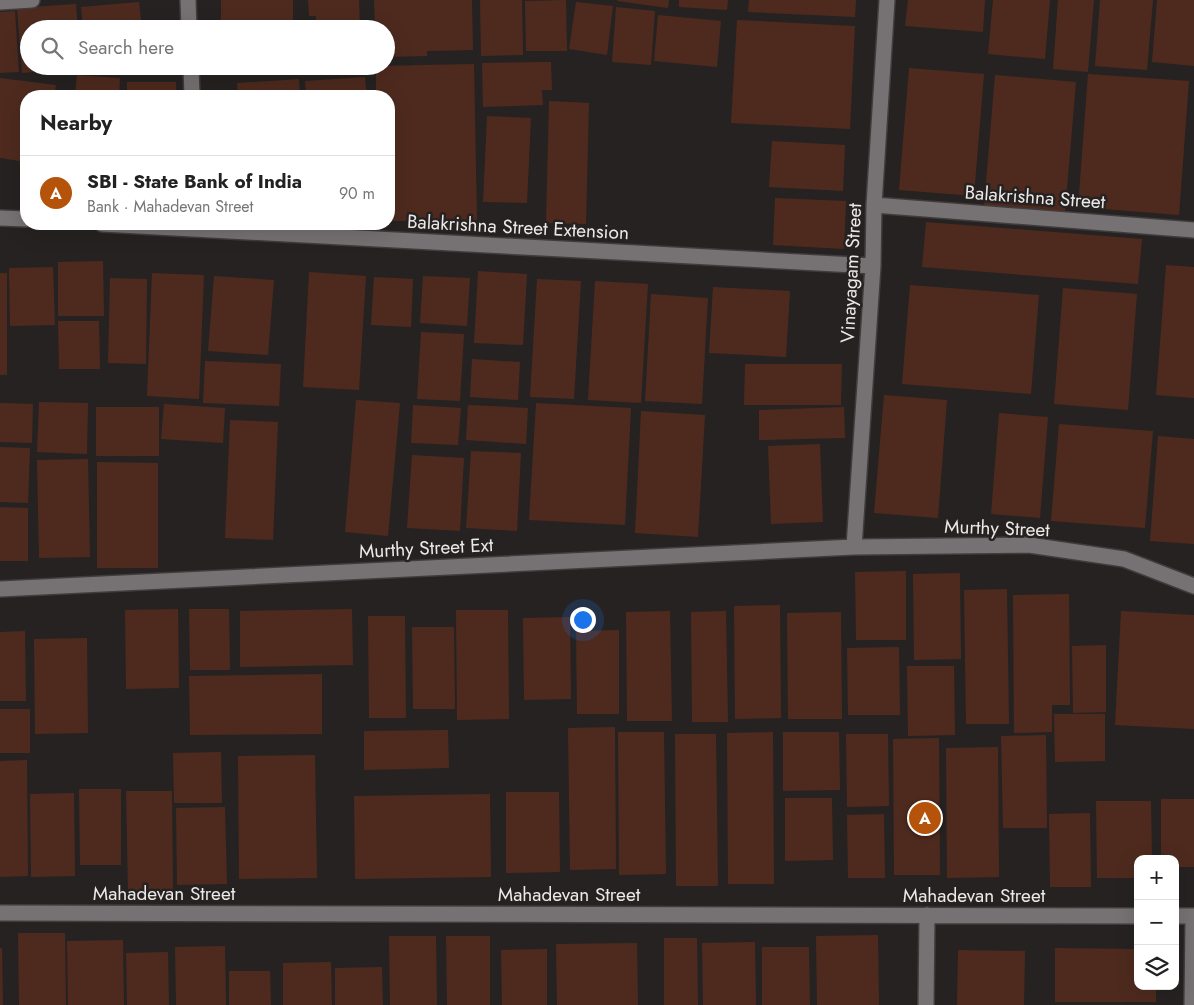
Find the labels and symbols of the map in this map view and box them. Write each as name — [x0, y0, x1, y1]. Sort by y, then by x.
street label: Balakrishna Street — [964, 179, 1107, 215]
street label: Vinayagam Street — [834, 202, 868, 344]
street label: Balakrishna Street Extension — [406, 208, 630, 246]
street label: Murthy Street — [944, 513, 1051, 543]
street label: Murthy Street Ext — [358, 531, 494, 565]
your location — [570, 607, 596, 633]
pin: A — [909, 799, 941, 837]
street label: Mahadevan Street — [93, 880, 236, 907]
street label: Mahadevan Street — [498, 881, 641, 908]
street label: Mahadevan Street — [903, 882, 1046, 909]

